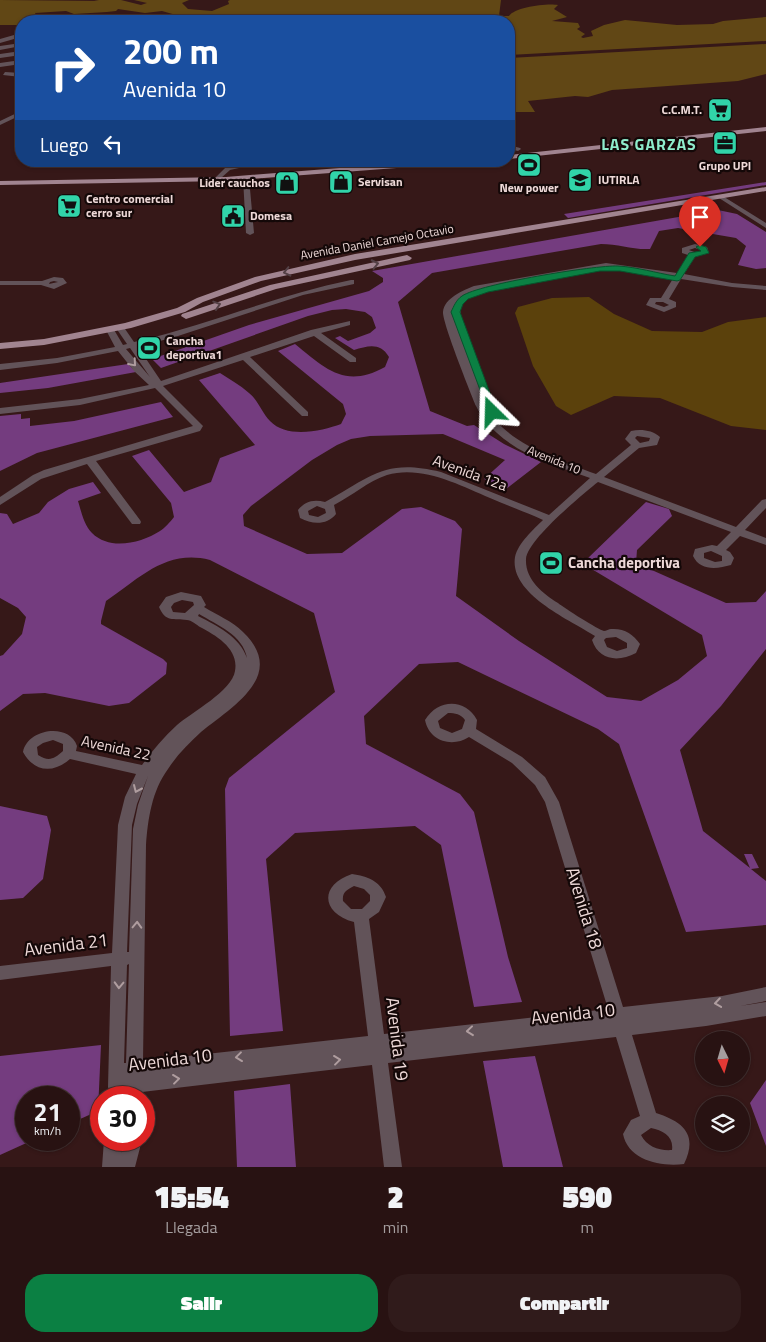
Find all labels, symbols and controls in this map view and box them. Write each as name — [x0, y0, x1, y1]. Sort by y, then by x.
text: 200 m — [123, 24, 219, 78]
icon: right — [40, 35, 105, 100]
text: Avenida 10 — [123, 72, 226, 106]
supermarket icon: C.C.M.T. — [707, 97, 733, 123]
place label: C.C.M.T. — [661, 100, 702, 119]
text: Luego — [40, 130, 89, 159]
icon: left — [99, 130, 127, 158]
office icon: Grupo UPI — [712, 130, 738, 156]
district label: LAS GARZAS — [601, 132, 697, 156]
sports icon: New power — [516, 152, 542, 178]
place label: Grupo UPI — [699, 156, 751, 175]
school or university icon: IUTIRLA — [567, 167, 593, 193]
shop icon: Servisan — [328, 169, 354, 195]
shop icon: Lider cauchos — [274, 170, 300, 196]
place label: IUTIRLA — [598, 170, 640, 189]
place label: Servisan — [358, 172, 403, 191]
place label: Lider cauchos — [199, 173, 270, 192]
place label: New power — [499, 178, 559, 197]
place label: Centro comercial cerro sur — [86, 189, 173, 222]
supermarket icon: Centro comercial cerro sur — [56, 193, 82, 219]
pin — [679, 196, 721, 247]
public building icon: Domesa — [220, 203, 246, 229]
icon: arrive — [686, 203, 714, 231]
place label: Domesa — [250, 206, 292, 225]
street label: Avenida Daniel Camejo Octavio — [299, 219, 455, 264]
one-way arrow — [370, 259, 379, 270]
one-way arrow — [283, 266, 292, 277]
one-way arrow — [213, 300, 221, 310]
place label: Cancha deportiva1 — [166, 331, 222, 364]
sports icon: Cancha deportiva1 — [136, 335, 162, 361]
one-way arrow — [128, 358, 137, 367]
position arrow — [465, 385, 517, 437]
street label: Avenida 10 — [525, 440, 584, 479]
street label: Avenida 12a — [430, 448, 511, 497]
sports icon: Cancha deportiva — [538, 550, 564, 576]
place label: Cancha deportiva — [568, 551, 680, 574]
street label: Avenida 22 — [79, 729, 153, 766]
one-way arrow — [132, 784, 143, 793]
street label: Avenida 18 — [559, 864, 610, 952]
one-way arrow — [132, 921, 142, 929]
street label: Avenida 21 — [22, 926, 109, 963]
one-way arrow — [113, 981, 124, 989]
street label: Avenida 19 — [379, 995, 416, 1082]
street label: Avenida 10 — [530, 996, 616, 1031]
one-way arrow — [714, 997, 722, 1008]
one-way arrow — [465, 1025, 473, 1036]
north arrow — [695, 1031, 750, 1086]
map controls — [695, 1031, 750, 1151]
street label: Avenida 10 — [126, 1041, 213, 1078]
one-way arrow — [234, 1051, 242, 1062]
one-way arrow — [334, 1055, 342, 1066]
one-way arrow — [172, 1075, 180, 1085]
speed limit sign: 30 — [90, 1086, 155, 1151]
text: 21 — [33, 1093, 62, 1131]
button: layers — [695, 1096, 750, 1151]
text: km/h — [34, 1121, 61, 1140]
text: 15:54 — [154, 1174, 229, 1220]
text: 2 — [387, 1174, 404, 1220]
text: 590 — [562, 1174, 612, 1220]
text: Llegada — [165, 1215, 218, 1239]
text: min — [383, 1215, 408, 1239]
text: m — [580, 1215, 594, 1239]
button: Salir — [25, 1274, 378, 1332]
button: Compartir — [388, 1274, 741, 1332]

